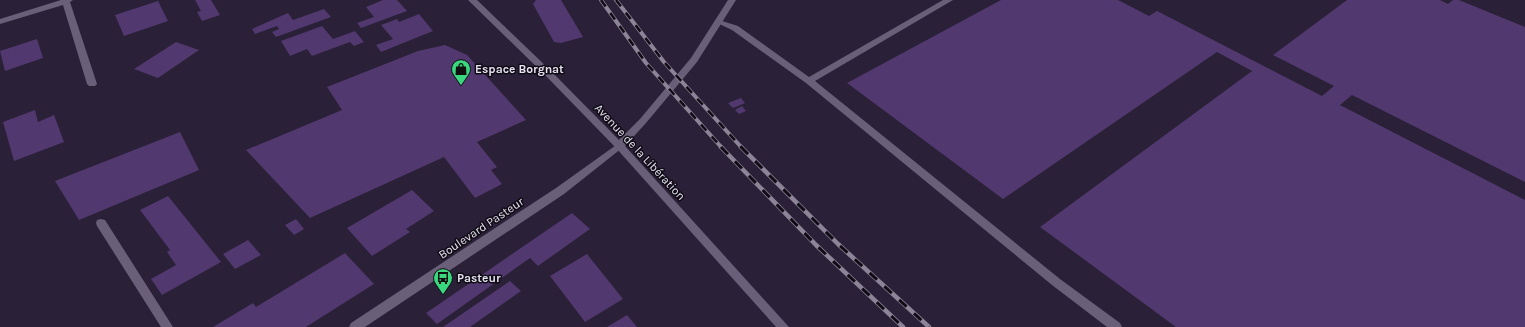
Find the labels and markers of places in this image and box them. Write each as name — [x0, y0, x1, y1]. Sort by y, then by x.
shop icon: Espace Borgnat — [450, 58, 472, 86]
place label: Espace Borgnat — [475, 62, 564, 76]
bus stop icon: Pasteur — [432, 267, 454, 295]
place label: Pasteur — [457, 271, 501, 285]

